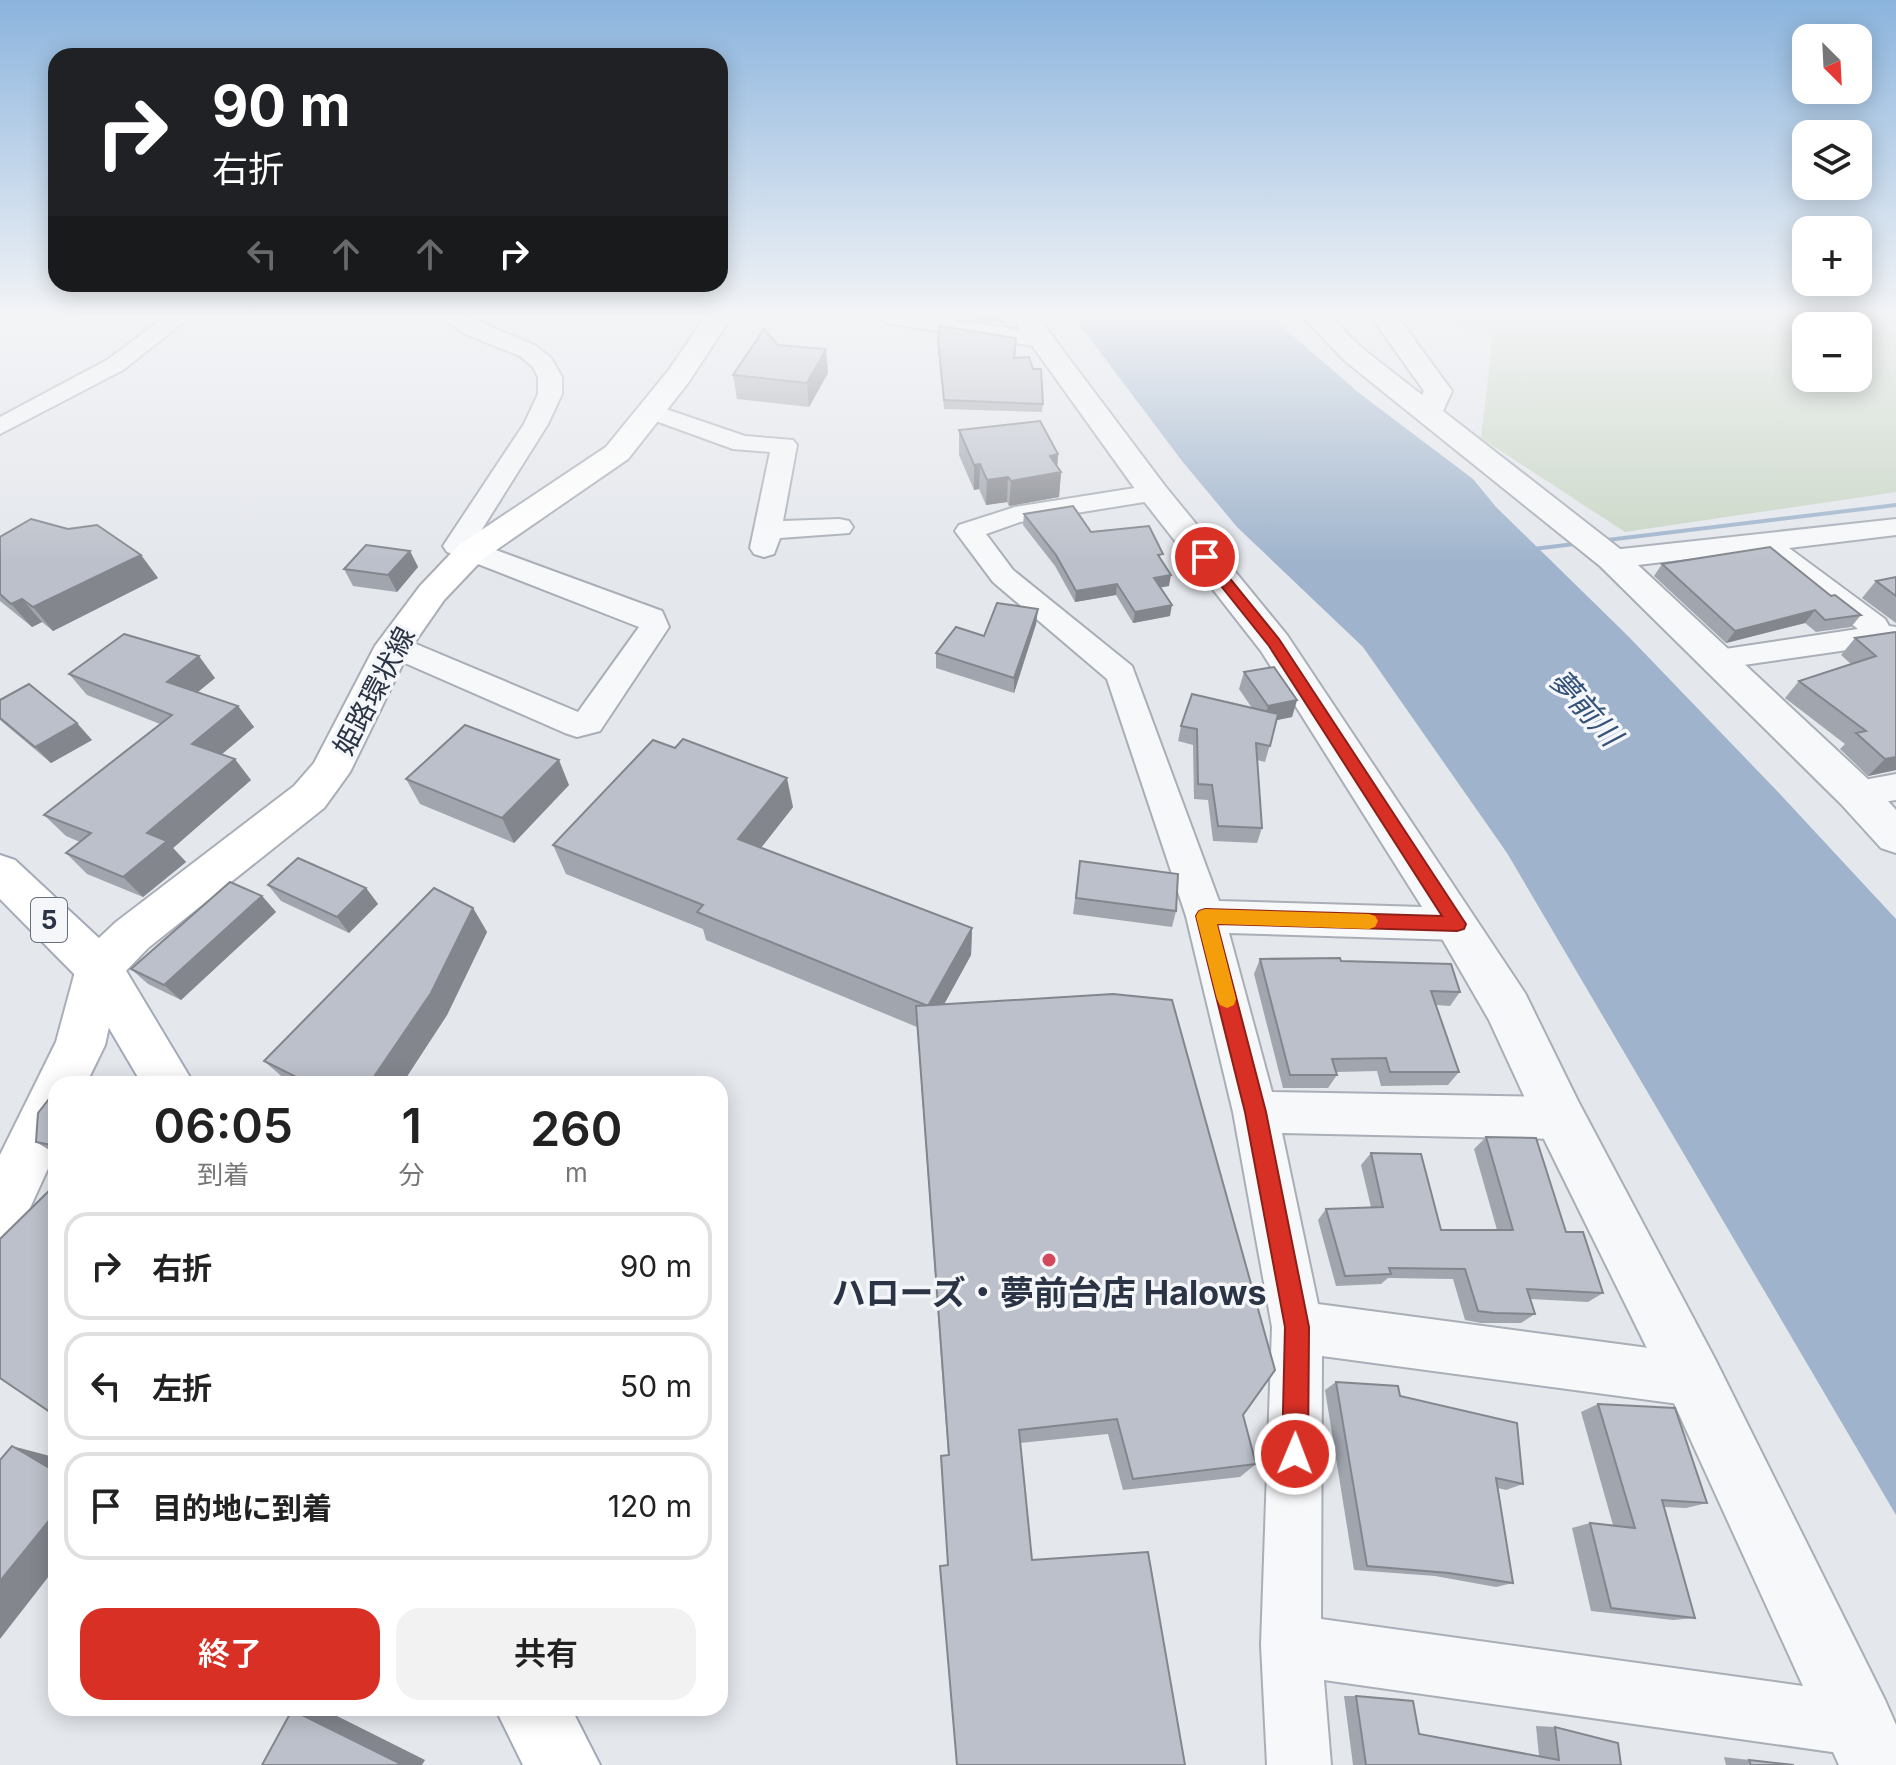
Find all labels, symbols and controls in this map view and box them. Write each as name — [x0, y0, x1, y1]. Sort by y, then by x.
north arrow — [1792, 24, 1872, 104]
map controls — [1792, 24, 1872, 392]
text: 90 m — [212, 72, 351, 140]
icon: right — [80, 80, 184, 184]
button: layers — [1792, 120, 1872, 200]
text: 右折 — [212, 147, 284, 191]
button: + — [1792, 216, 1872, 296]
icon: left — [240, 232, 284, 276]
icon: ahead — [324, 232, 368, 276]
icon: ahead — [408, 232, 452, 276]
icon: right — [492, 232, 536, 276]
button: − — [1792, 312, 1872, 392]
pin — [1171, 523, 1239, 591]
icon: arrive — [1183, 535, 1227, 579]
street label: 姫路環状線 — [326, 621, 422, 761]
water label: 夢前川 — [1542, 662, 1631, 755]
road number: 5 — [31, 898, 67, 942]
text: 06:05 — [154, 1096, 293, 1155]
text: 1 — [401, 1096, 422, 1155]
text: 260 — [530, 1099, 622, 1158]
text: m — [565, 1157, 588, 1188]
text: 到着 — [197, 1159, 249, 1190]
text: 分 — [399, 1159, 425, 1190]
icon: right — [84, 1244, 128, 1288]
text: 90 m — [620, 1248, 692, 1284]
text: 右折 — [152, 1250, 212, 1286]
marker: ハローズ・夢前台店 Halows — [1040, 1251, 1058, 1269]
place label: ハローズ・夢前台店 Halows — [831, 1272, 1267, 1313]
icon: left — [84, 1364, 128, 1408]
text: 50 m — [620, 1368, 692, 1404]
text: 左折 — [152, 1370, 212, 1406]
position arrow — [1253, 1412, 1337, 1496]
icon: arrive — [84, 1484, 128, 1528]
text: 120 m — [608, 1488, 692, 1524]
text: 目的地に到着 — [152, 1490, 332, 1526]
button: 終了 — [80, 1608, 380, 1700]
button: 共有 — [396, 1608, 696, 1700]

